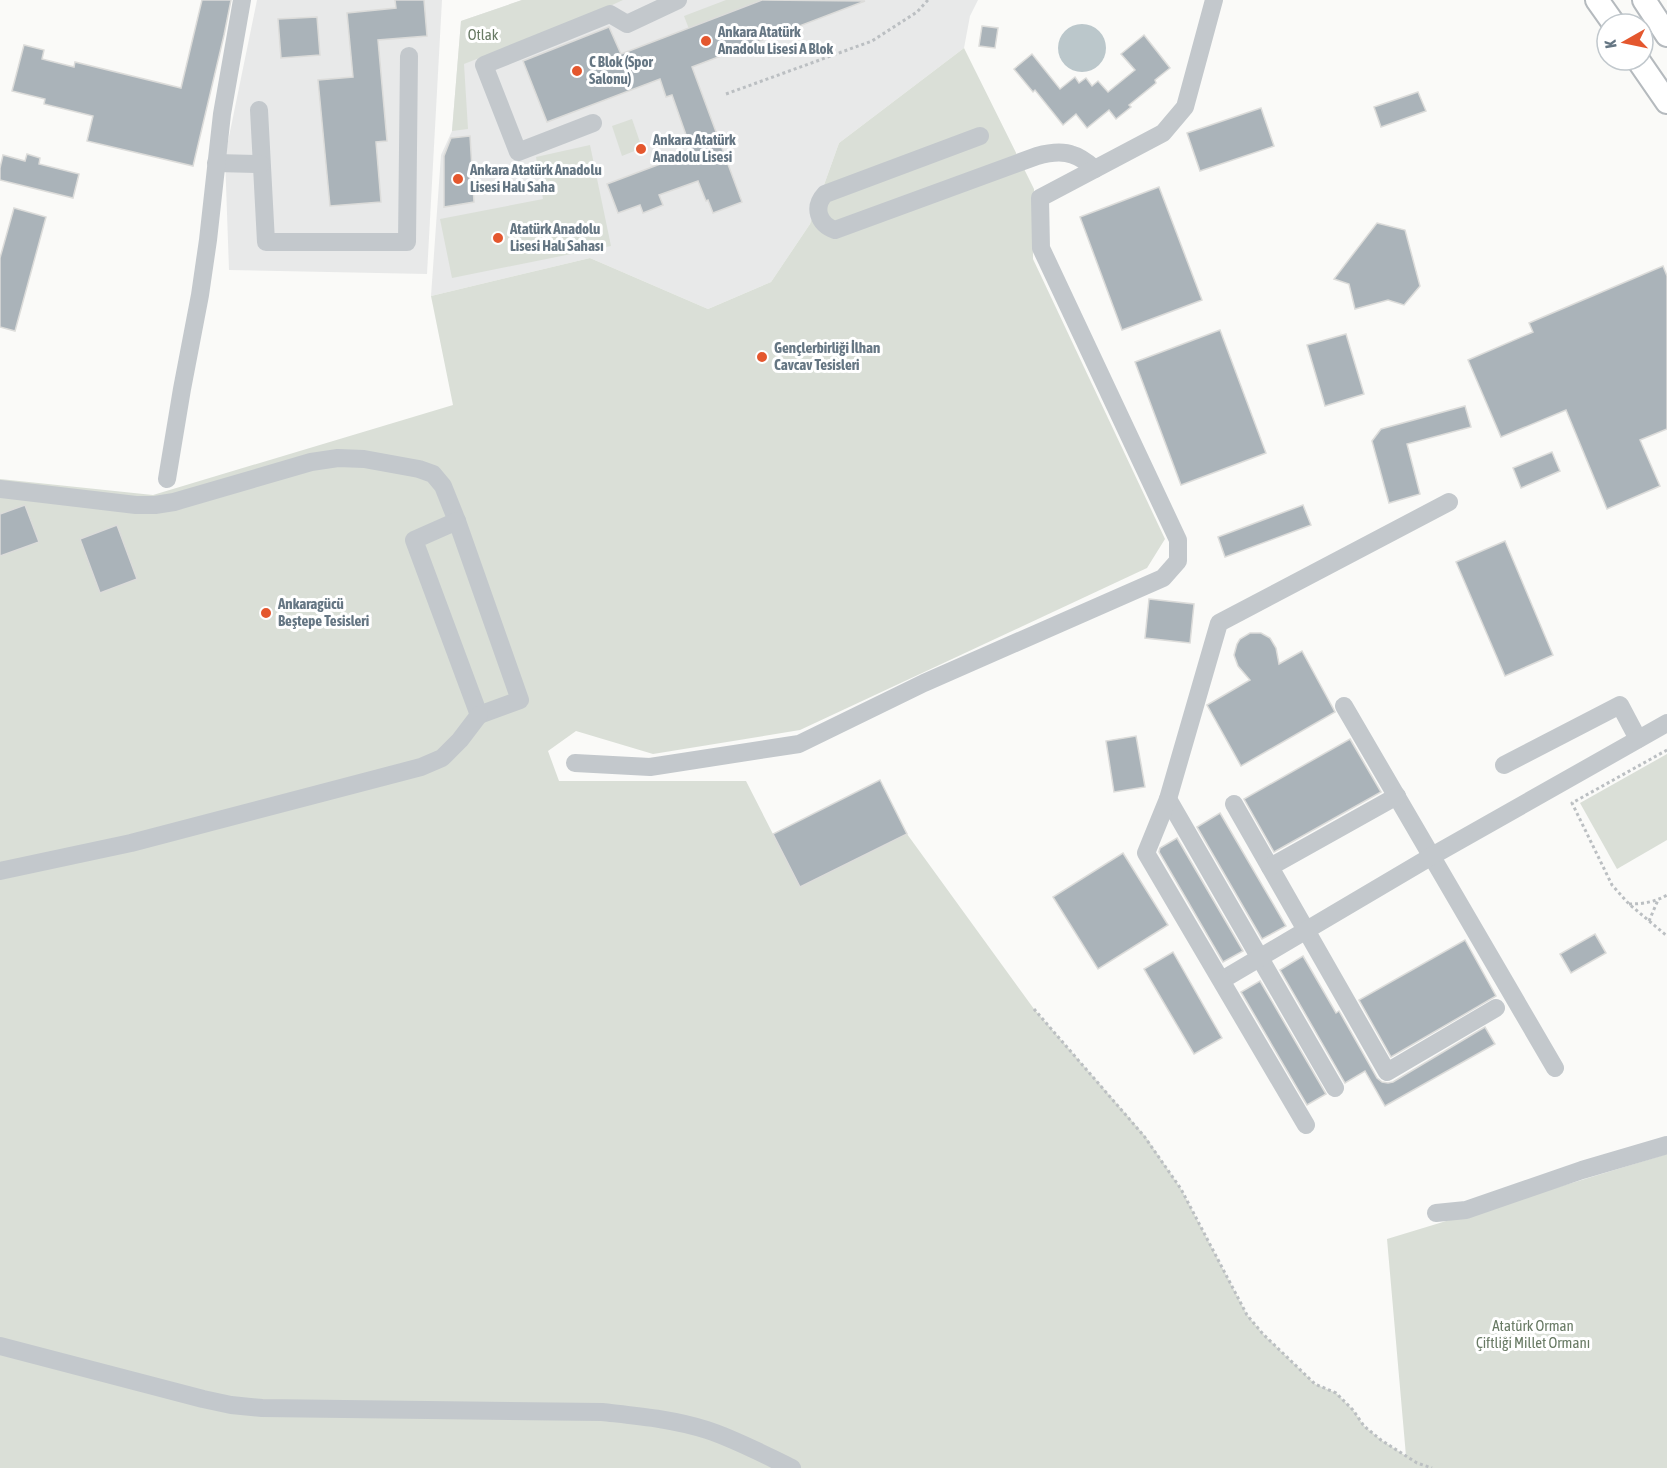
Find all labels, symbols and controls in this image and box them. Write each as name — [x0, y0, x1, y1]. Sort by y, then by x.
north arrow — [1595, 12, 1655, 72]
place label: Ankara Atatürk Anadolu Lisesi A Blok — [717, 23, 834, 57]
park label: Otlak — [468, 26, 499, 43]
marker: Ankara Atatürk Anadolu Lisesi A Blok — [699, 34, 713, 48]
text: K — [1601, 39, 1620, 50]
place label: C Blok (Spor Salonu) — [589, 53, 654, 87]
marker: C Blok (Spor Salonu) — [570, 64, 584, 78]
place label: Ankara Atatürk Anadolu Lisesi — [652, 131, 736, 165]
marker: Ankara Atatürk Anadolu Lisesi — [634, 142, 648, 156]
place label: Ankara Atatürk Anadolu Lisesi Halı Saha — [469, 161, 602, 195]
marker: Ankara Atatürk Anadolu Lisesi Halı Saha — [451, 172, 465, 186]
place label: Atatürk Anadolu Lisesi Halı Sahası — [509, 220, 604, 254]
marker: Atatürk Anadolu Lisesi Halı Sahası — [491, 231, 505, 245]
place label: Gençlerbirliği İlhan Cavcav Tesisleri — [774, 339, 880, 373]
marker: Gençlerbirliği İlhan Cavcav Tesisleri — [755, 350, 769, 364]
place label: Ankaragücü Beştepe Tesisleri — [277, 595, 369, 629]
marker: Ankaragücü Beştepe Tesisleri — [259, 606, 273, 620]
park label: Atatürk Orman Çiftliği Millet Ormanı — [1476, 1317, 1590, 1351]

